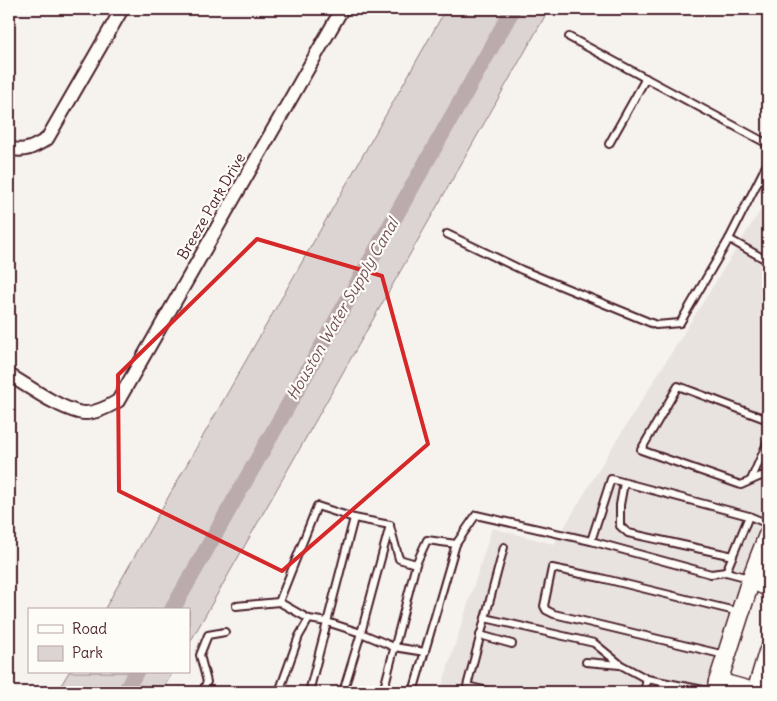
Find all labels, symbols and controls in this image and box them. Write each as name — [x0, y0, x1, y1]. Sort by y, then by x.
street label: Breeze Park Drive — [173, 149, 249, 263]
water label: Houston Water Supply Canal — [282, 213, 403, 403]
legend — [28, 608, 190, 674]
text: Road — [72, 619, 107, 638]
text: Park — [72, 643, 103, 662]

